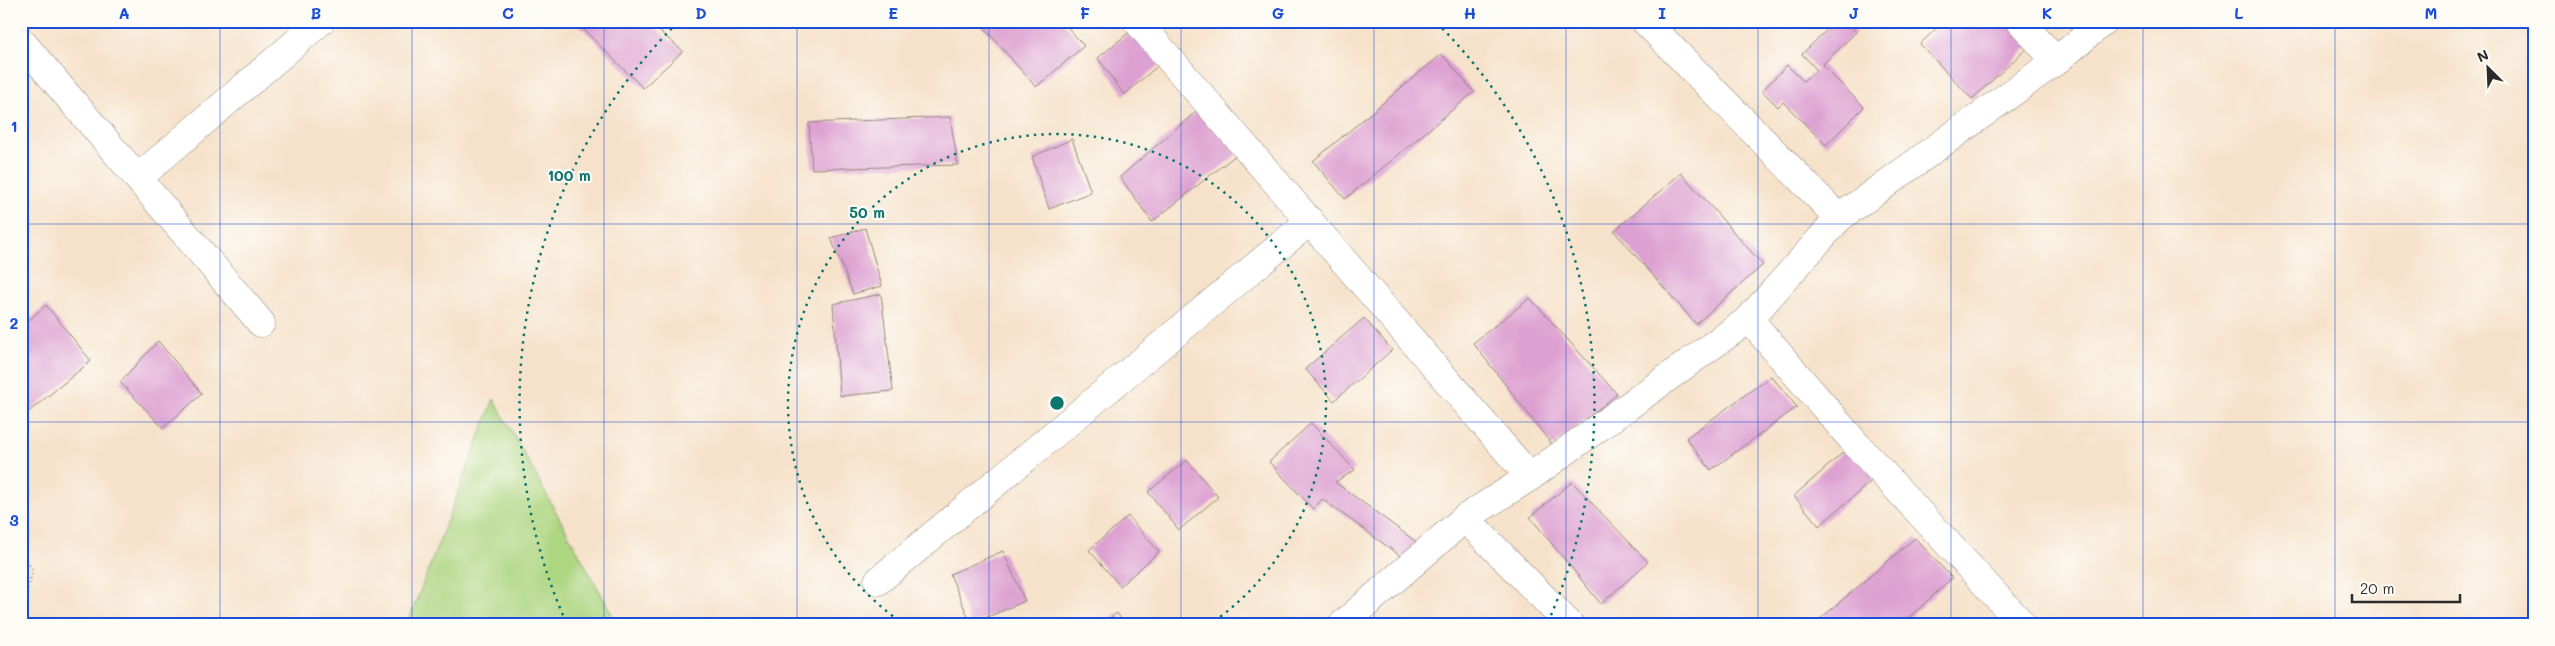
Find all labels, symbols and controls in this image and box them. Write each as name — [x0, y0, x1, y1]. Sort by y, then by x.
text: A — [118, 2, 130, 23]
text: B — [311, 2, 321, 23]
text: C — [502, 2, 514, 23]
text: D — [695, 2, 707, 23]
text: E — [888, 2, 898, 23]
text: F — [1080, 2, 1090, 23]
text: G — [1272, 2, 1284, 23]
text: H — [1464, 2, 1476, 23]
text: I — [1658, 2, 1666, 23]
text: J — [1849, 2, 1859, 23]
text: K — [2042, 2, 2052, 23]
text: L — [2234, 2, 2244, 23]
text: M — [2425, 2, 2437, 23]
north arrow — [2462, 42, 2512, 92]
text: N — [2474, 45, 2491, 67]
text: 1 — [10, 115, 18, 136]
text: 100 m — [547, 165, 591, 185]
text: 50 m — [849, 202, 885, 222]
text: 2 — [10, 312, 19, 333]
centre of rings — [1048, 394, 1066, 412]
text: 3 — [9, 509, 19, 530]
scale bar — [2352, 571, 2460, 603]
text: 20 m — [2360, 578, 2394, 598]

